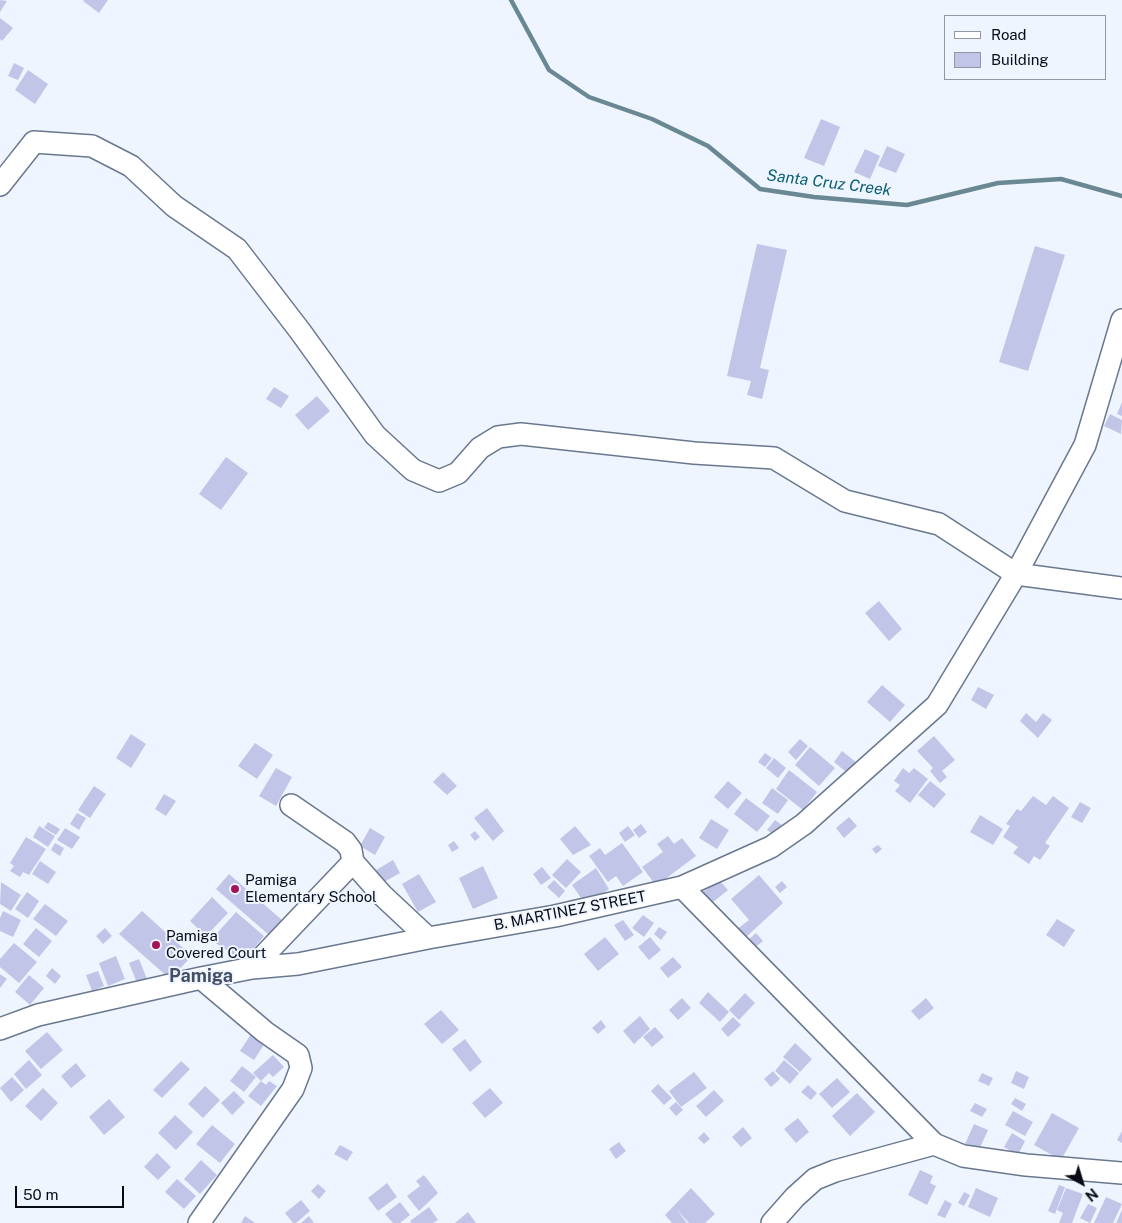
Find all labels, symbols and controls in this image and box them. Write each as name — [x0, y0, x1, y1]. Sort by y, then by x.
legend — [944, 15, 1107, 80]
text: Road — [991, 26, 1027, 43]
text: Building — [991, 51, 1049, 68]
water label: Santa Cruz Creek — [766, 166, 892, 200]
place label: Pamiga Elementary School — [245, 871, 377, 906]
marker: Pamiga Elementary School — [229, 883, 241, 895]
street label: B. MARTINEZ STREET — [492, 887, 648, 935]
place label: Pamiga Covered Court — [166, 927, 266, 962]
marker: Pamiga Covered Court — [150, 939, 162, 951]
district label: Pamiga — [169, 965, 233, 987]
north arrow — [1057, 1158, 1107, 1208]
scale bar — [18, 1176, 126, 1208]
text: N — [1082, 1185, 1101, 1204]
text: 50 m — [23, 1186, 58, 1203]

